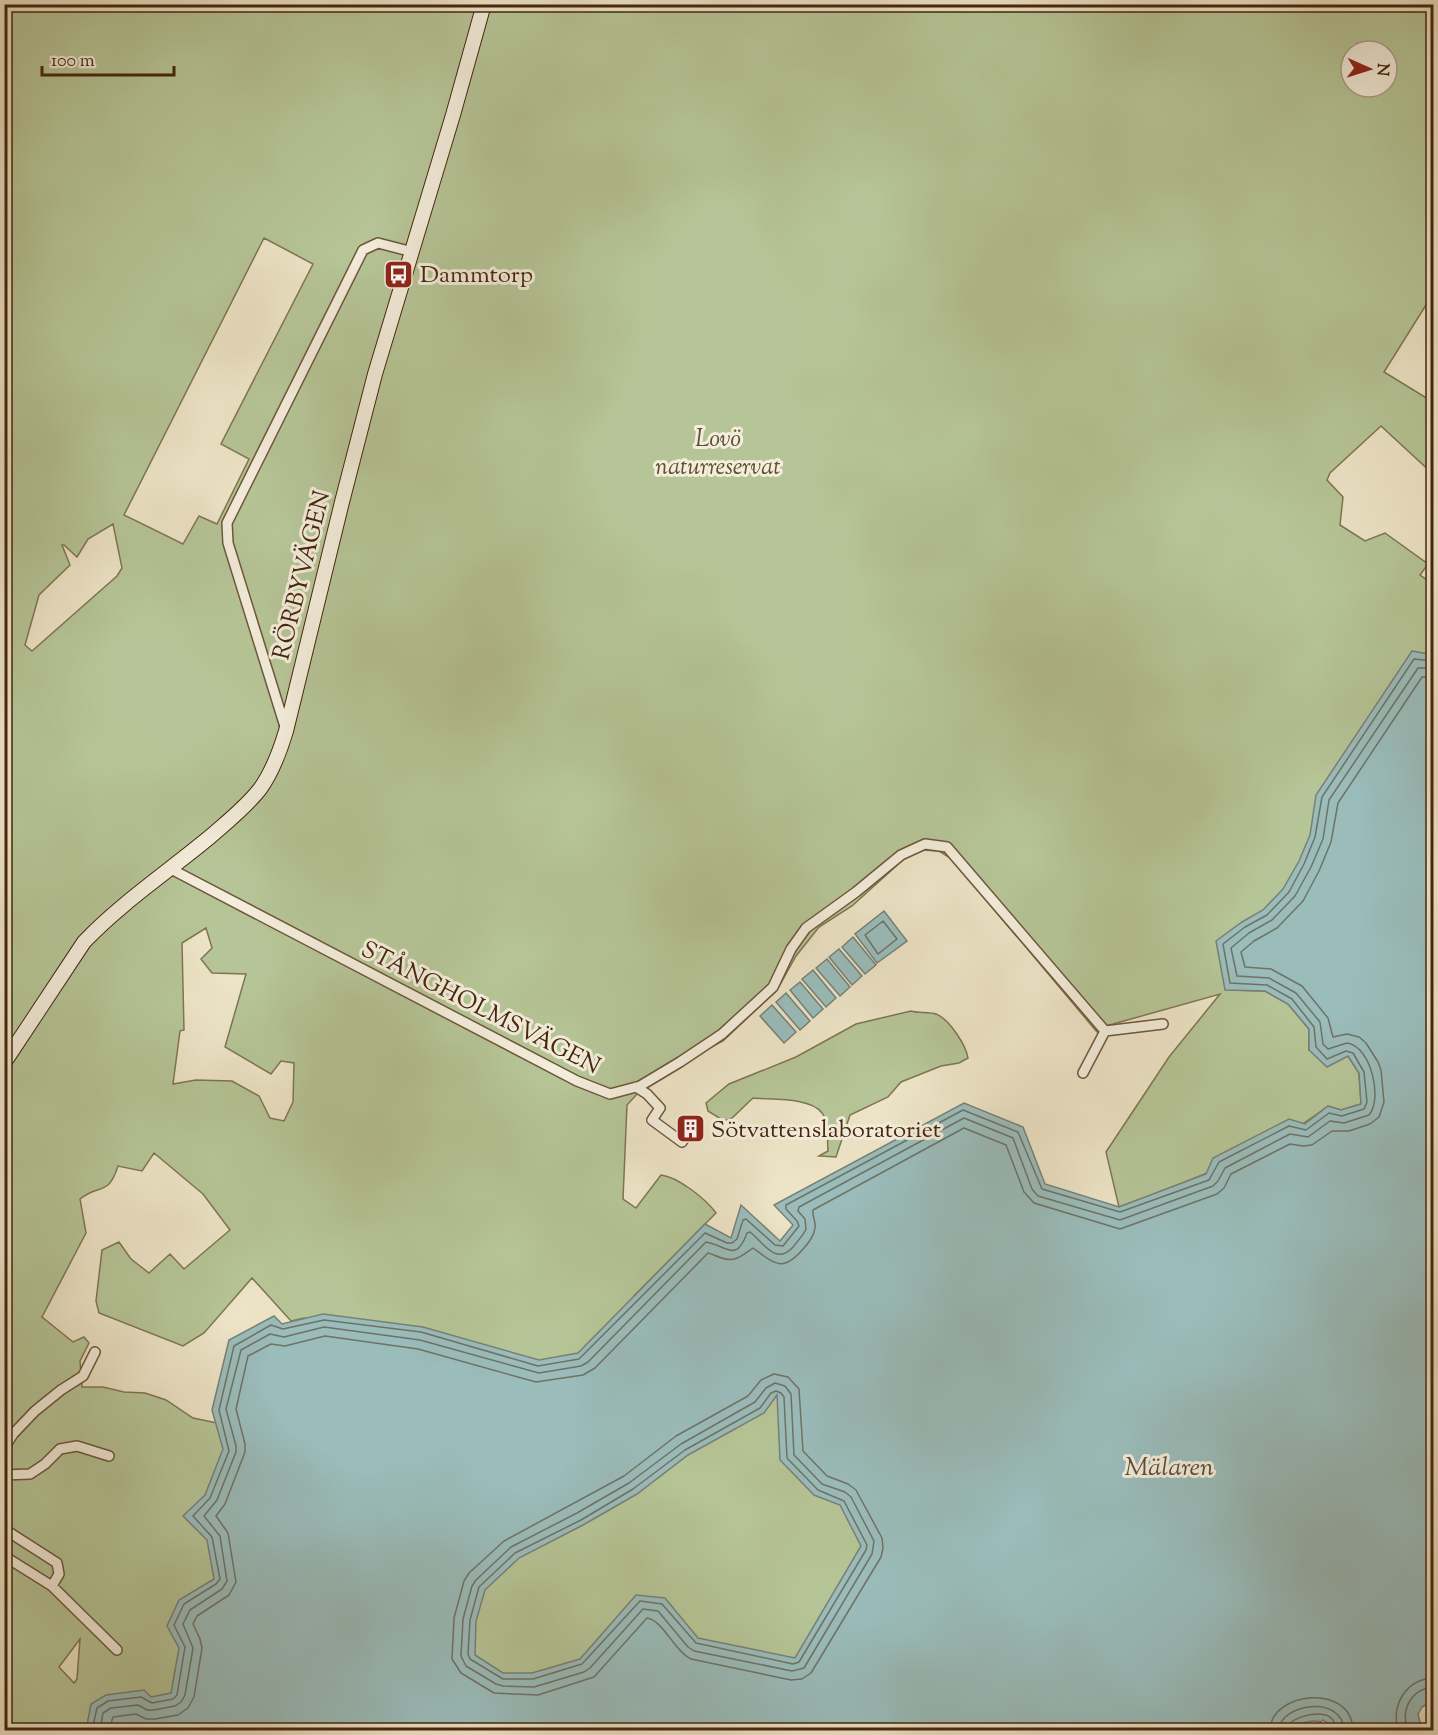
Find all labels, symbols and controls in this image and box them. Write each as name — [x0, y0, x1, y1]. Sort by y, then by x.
scale bar — [42, 39, 174, 77]
north arrow — [1339, 39, 1399, 99]
text: 100 m — [51, 49, 95, 75]
text: N — [1370, 63, 1393, 77]
bus stop icon: Dammtorp — [383, 258, 415, 290]
place label: Dammtorp — [420, 259, 533, 293]
park label: Lovö naturreservat — [655, 423, 781, 485]
street label: RÖRBYVÄGEN — [265, 487, 340, 664]
street label: STÅNGHOLMSVÄGEN — [355, 934, 606, 1084]
building icon: Sötvattenslaboratoriet — [674, 1113, 706, 1145]
place label: Sötvattenslaboratoriet — [711, 1114, 941, 1148]
water label: Mälaren — [1124, 1450, 1214, 1487]

